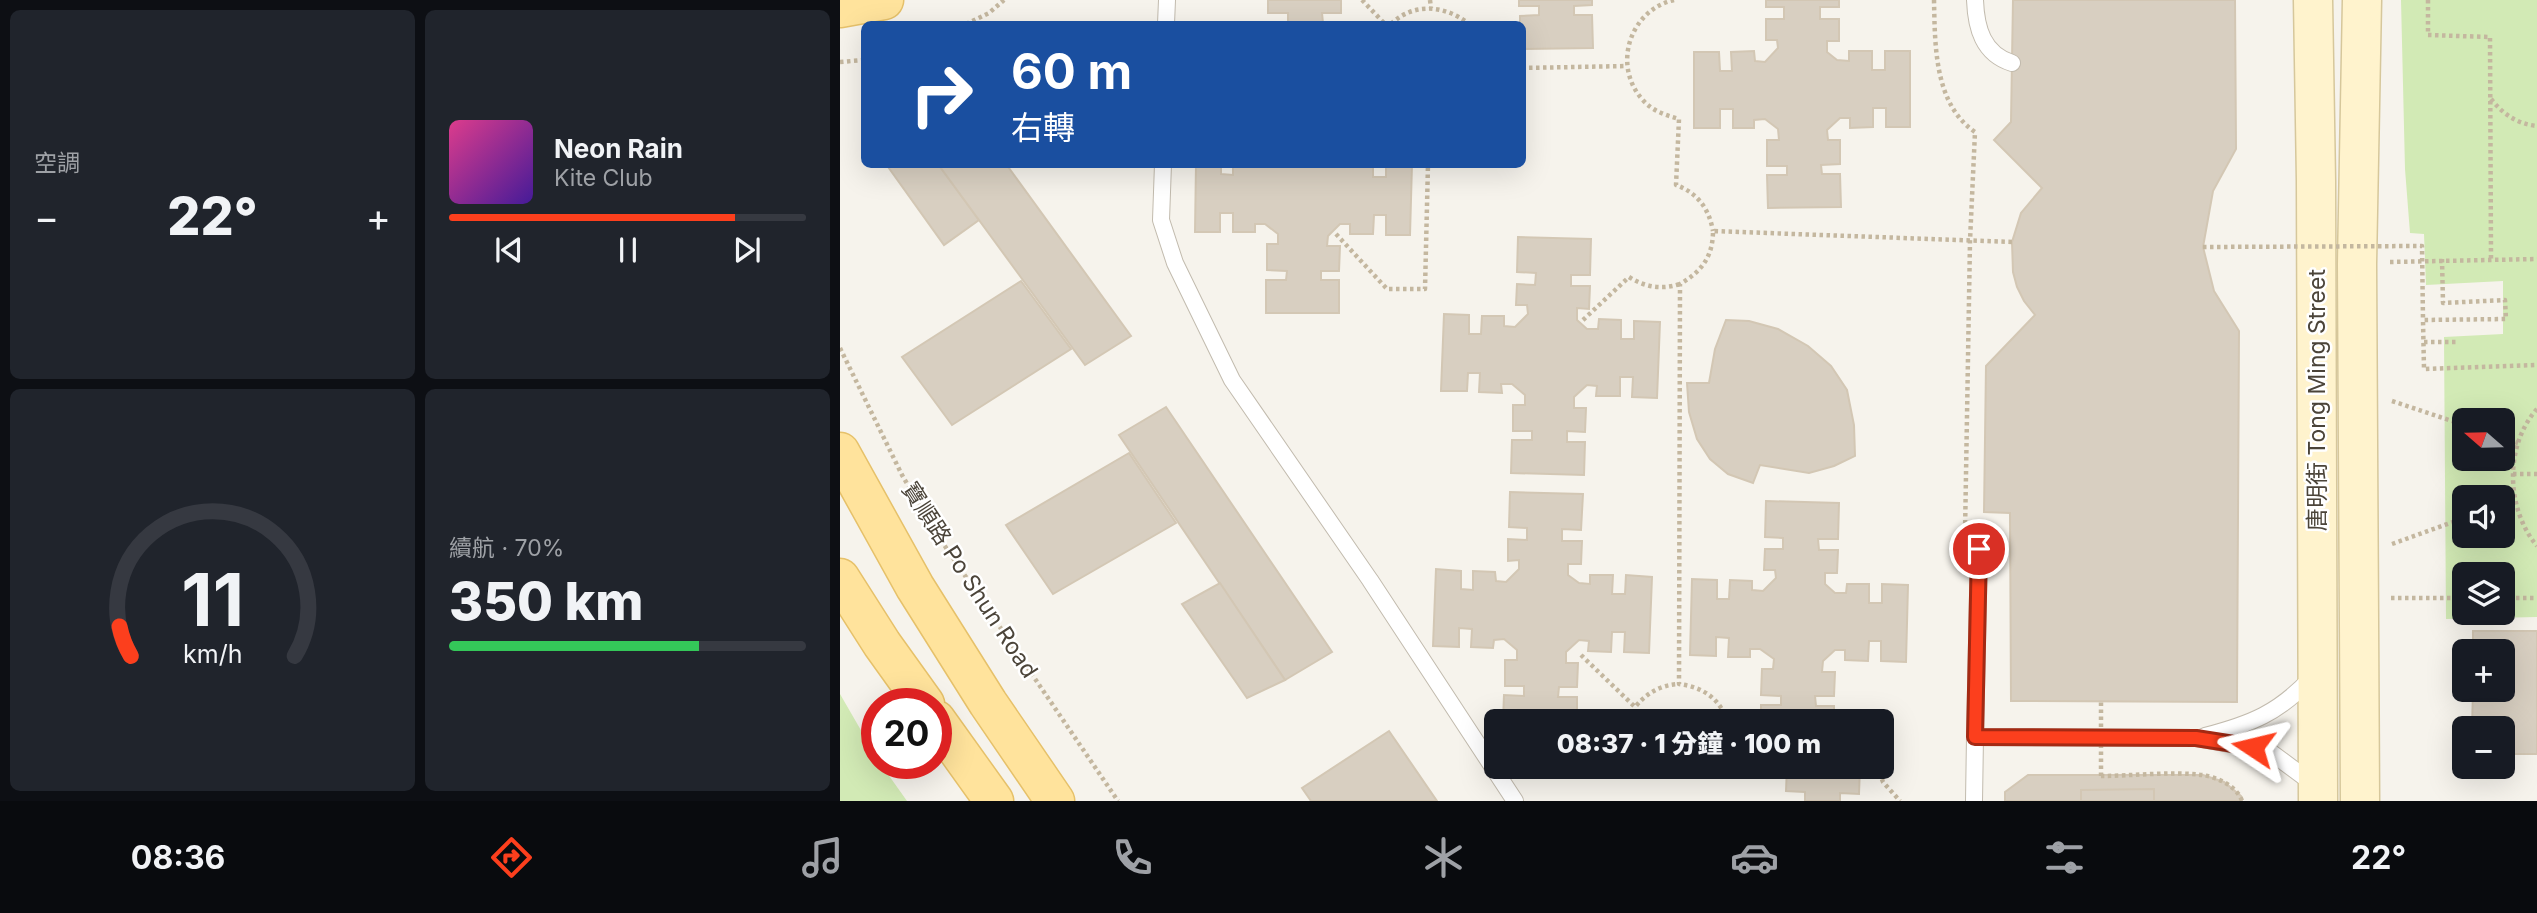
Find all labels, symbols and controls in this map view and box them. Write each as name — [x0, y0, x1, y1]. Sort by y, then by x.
text: 60 m — [1011, 42, 1132, 101]
icon: right — [896, 49, 987, 140]
text: 右轉 — [1011, 108, 1075, 147]
text: Neon Rain — [554, 133, 683, 164]
text: 空調 — [34, 149, 80, 177]
text: Kite Club — [554, 164, 653, 192]
text: 22° — [167, 185, 258, 248]
text: − — [34, 194, 59, 240]
text: + — [366, 194, 391, 240]
icon: previous — [490, 231, 528, 269]
icon: pause — [609, 231, 647, 269]
icon: next — [728, 231, 766, 269]
street label: 唐明街 Tong Ming Street — [2303, 269, 2331, 531]
north arrow — [2452, 408, 2515, 471]
map controls — [2452, 408, 2515, 779]
street label: 寶順路 Po Shun Road — [896, 477, 1044, 683]
button: sound — [2452, 485, 2515, 548]
pin — [1949, 519, 2009, 579]
icon: arrive — [1960, 530, 1998, 568]
text: 續航 · 70% — [449, 534, 564, 562]
text: 11 — [181, 555, 244, 644]
button: layers — [2452, 562, 2515, 625]
text: 350 km — [449, 570, 643, 633]
text: km/h — [183, 639, 242, 669]
button: + — [2452, 639, 2515, 702]
speed limit sign: 20 — [861, 688, 952, 779]
position arrow — [2216, 710, 2290, 784]
button: − — [2452, 716, 2515, 779]
text: 08:37 · 1 分鐘 · 100 m — [1557, 728, 1821, 759]
icon: directions — [487, 833, 536, 882]
icon: music — [798, 833, 847, 882]
icon: phone — [1108, 833, 1157, 882]
icon: climate — [1419, 833, 1468, 882]
icon: car — [1730, 833, 1779, 882]
icon: filters — [2040, 833, 2089, 882]
text: 08:36 — [131, 838, 225, 877]
text: 22° — [2351, 838, 2406, 877]

